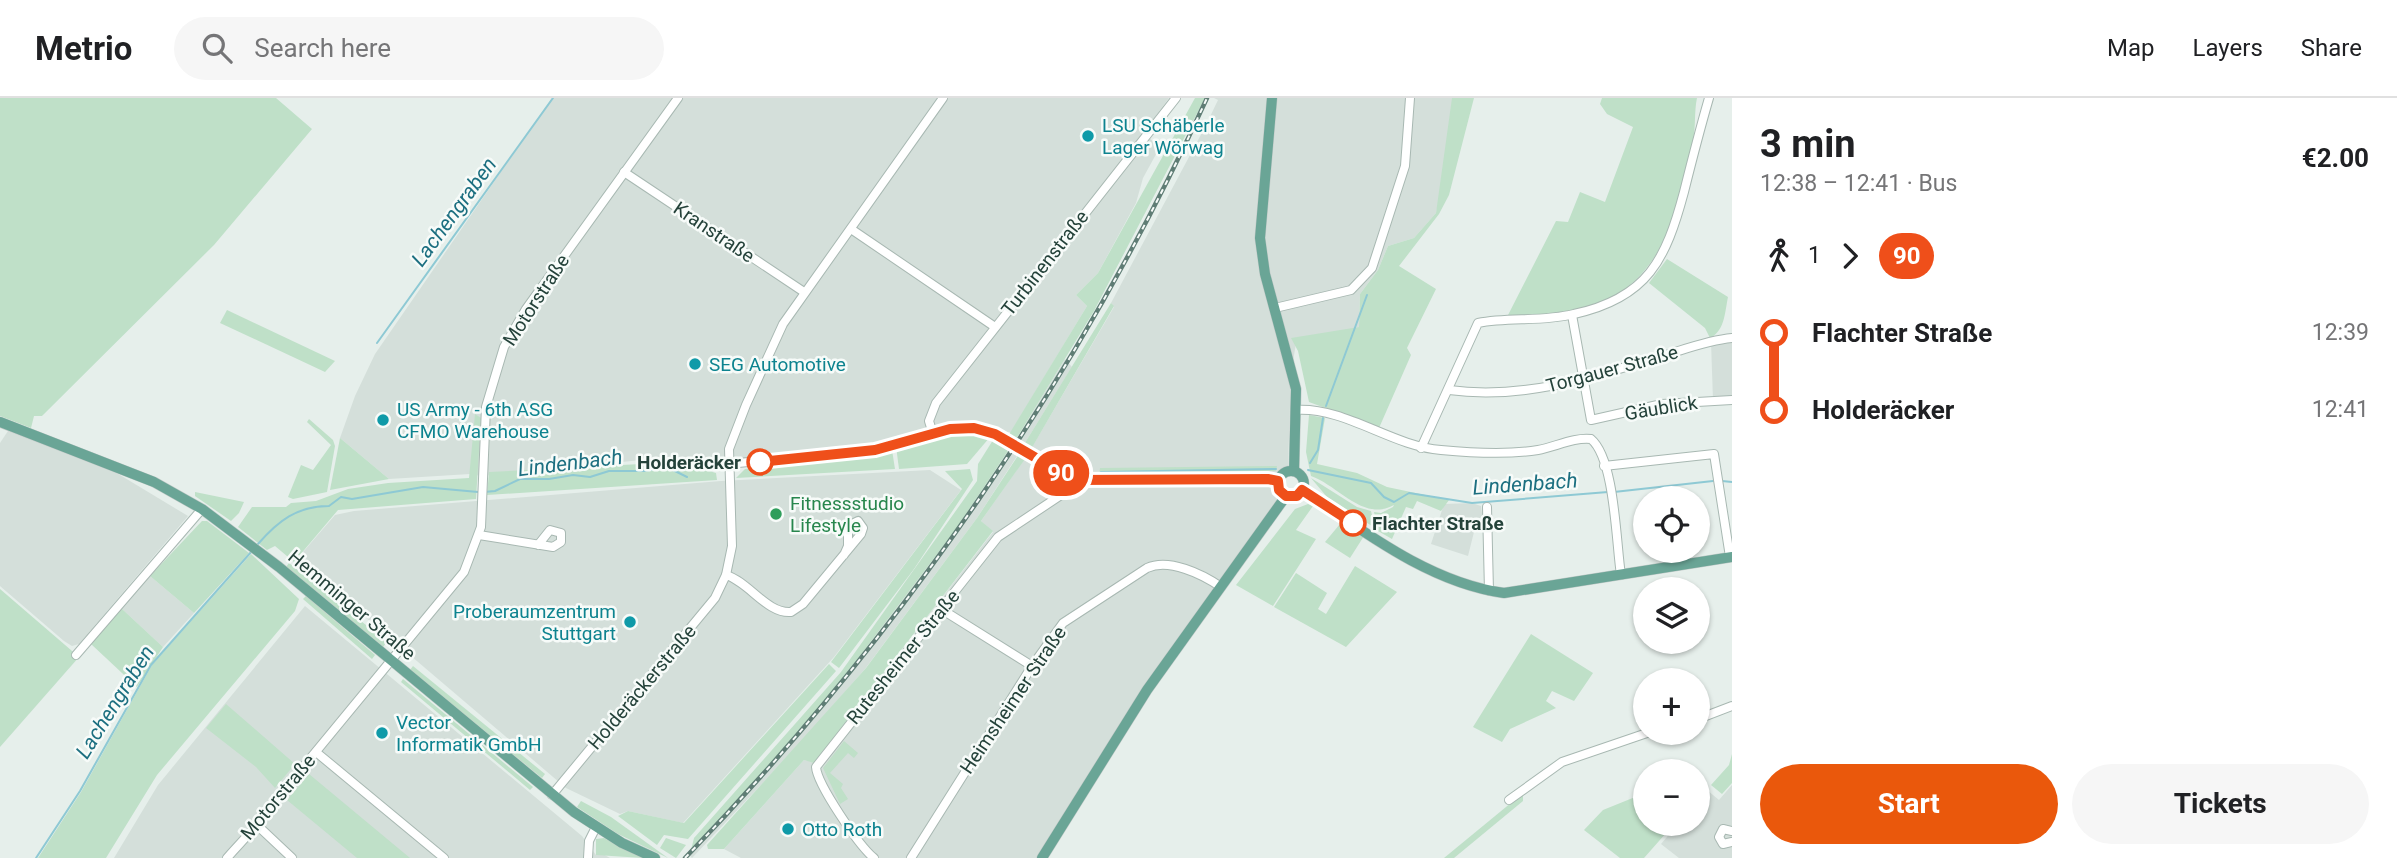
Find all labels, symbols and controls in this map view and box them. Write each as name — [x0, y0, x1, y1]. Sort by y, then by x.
search box — [174, 17, 664, 80]
text: Metrio — [35, 29, 132, 68]
icon: search — [198, 29, 236, 67]
text: Search here — [254, 33, 391, 63]
text: Map — [2107, 34, 2155, 62]
text: Layers — [2193, 34, 2263, 62]
text: Share — [2301, 34, 2362, 62]
place label: LSU Schäberle Lager Wörwag — [1102, 114, 1224, 159]
text: 3 min — [1760, 122, 1856, 166]
marker: LSU Schäberle Lager Wörwag — [1080, 128, 1096, 144]
text: €2.00 — [2302, 143, 2369, 173]
water label: Lachengraben — [407, 153, 501, 271]
text: 12:38 – 12:41 · Bus — [1760, 170, 1957, 197]
street label: Kranstraße — [669, 197, 759, 267]
street label: Turbinenstraße — [997, 206, 1093, 320]
icon: walk — [1760, 237, 1798, 275]
icon: forward — [1831, 237, 1869, 275]
text: 1 — [1808, 242, 1821, 269]
text: 90 — [1893, 242, 1920, 270]
street label: Motorstraße — [498, 250, 574, 350]
text: Flachter Straße — [1812, 318, 1992, 348]
text: 12:39 — [2312, 319, 2369, 346]
street label: Torgauer Straße — [1544, 340, 1680, 398]
place label: SEG Automotive — [709, 353, 846, 376]
marker: SEG Automotive — [687, 356, 703, 372]
street label: Gäublick — [1623, 391, 1699, 425]
text: Holderäcker — [1812, 395, 1954, 425]
text: 12:41 — [2312, 396, 2369, 423]
place label: US Army - 6th ASG CFMO Warehouse — [397, 398, 553, 443]
marker: US Army - 6th ASG CFMO Warehouse — [375, 412, 391, 428]
water label: Lindenbach — [516, 445, 624, 481]
marker: Holderäcker — [747, 449, 773, 475]
line badge: 90 — [1030, 450, 1092, 496]
place label: Holderäcker — [637, 451, 741, 474]
text: 90 — [1047, 459, 1075, 487]
water label: Lindenbach — [1472, 468, 1578, 500]
map controls — [1633, 486, 1710, 836]
button: locate — [1633, 486, 1710, 563]
place label: Fitnessstudio Lifestyle — [790, 492, 904, 537]
marker: Fitnessstudio Lifestyle — [768, 506, 784, 522]
marker: Flachter Straße — [1340, 510, 1366, 536]
place label: Flachter Straße — [1372, 512, 1504, 535]
street label: Hemminger Straße — [284, 545, 420, 665]
button: layers — [1633, 577, 1710, 654]
street label: Rutesheimer Straße — [842, 585, 964, 729]
place label: Proberaumzentrum Stuttgart — [453, 600, 616, 645]
marker: Proberaumzentrum Stuttgart — [622, 614, 638, 630]
street label: Holderäckerstraße — [583, 620, 701, 754]
street label: Heimsheimer Straße — [955, 622, 1071, 778]
water label: Lachengraben — [71, 641, 159, 763]
button: + — [1633, 668, 1710, 745]
place label: Vector Informatik GmbH — [396, 711, 542, 756]
marker: Vector Informatik GmbH — [374, 725, 390, 741]
street label: Motorstraße — [236, 750, 320, 844]
button: − — [1633, 759, 1710, 836]
button: Start — [1760, 764, 2058, 844]
button: Tickets — [2072, 764, 2369, 844]
place label: Otto Roth — [802, 818, 882, 841]
marker: Otto Roth — [780, 821, 796, 837]

